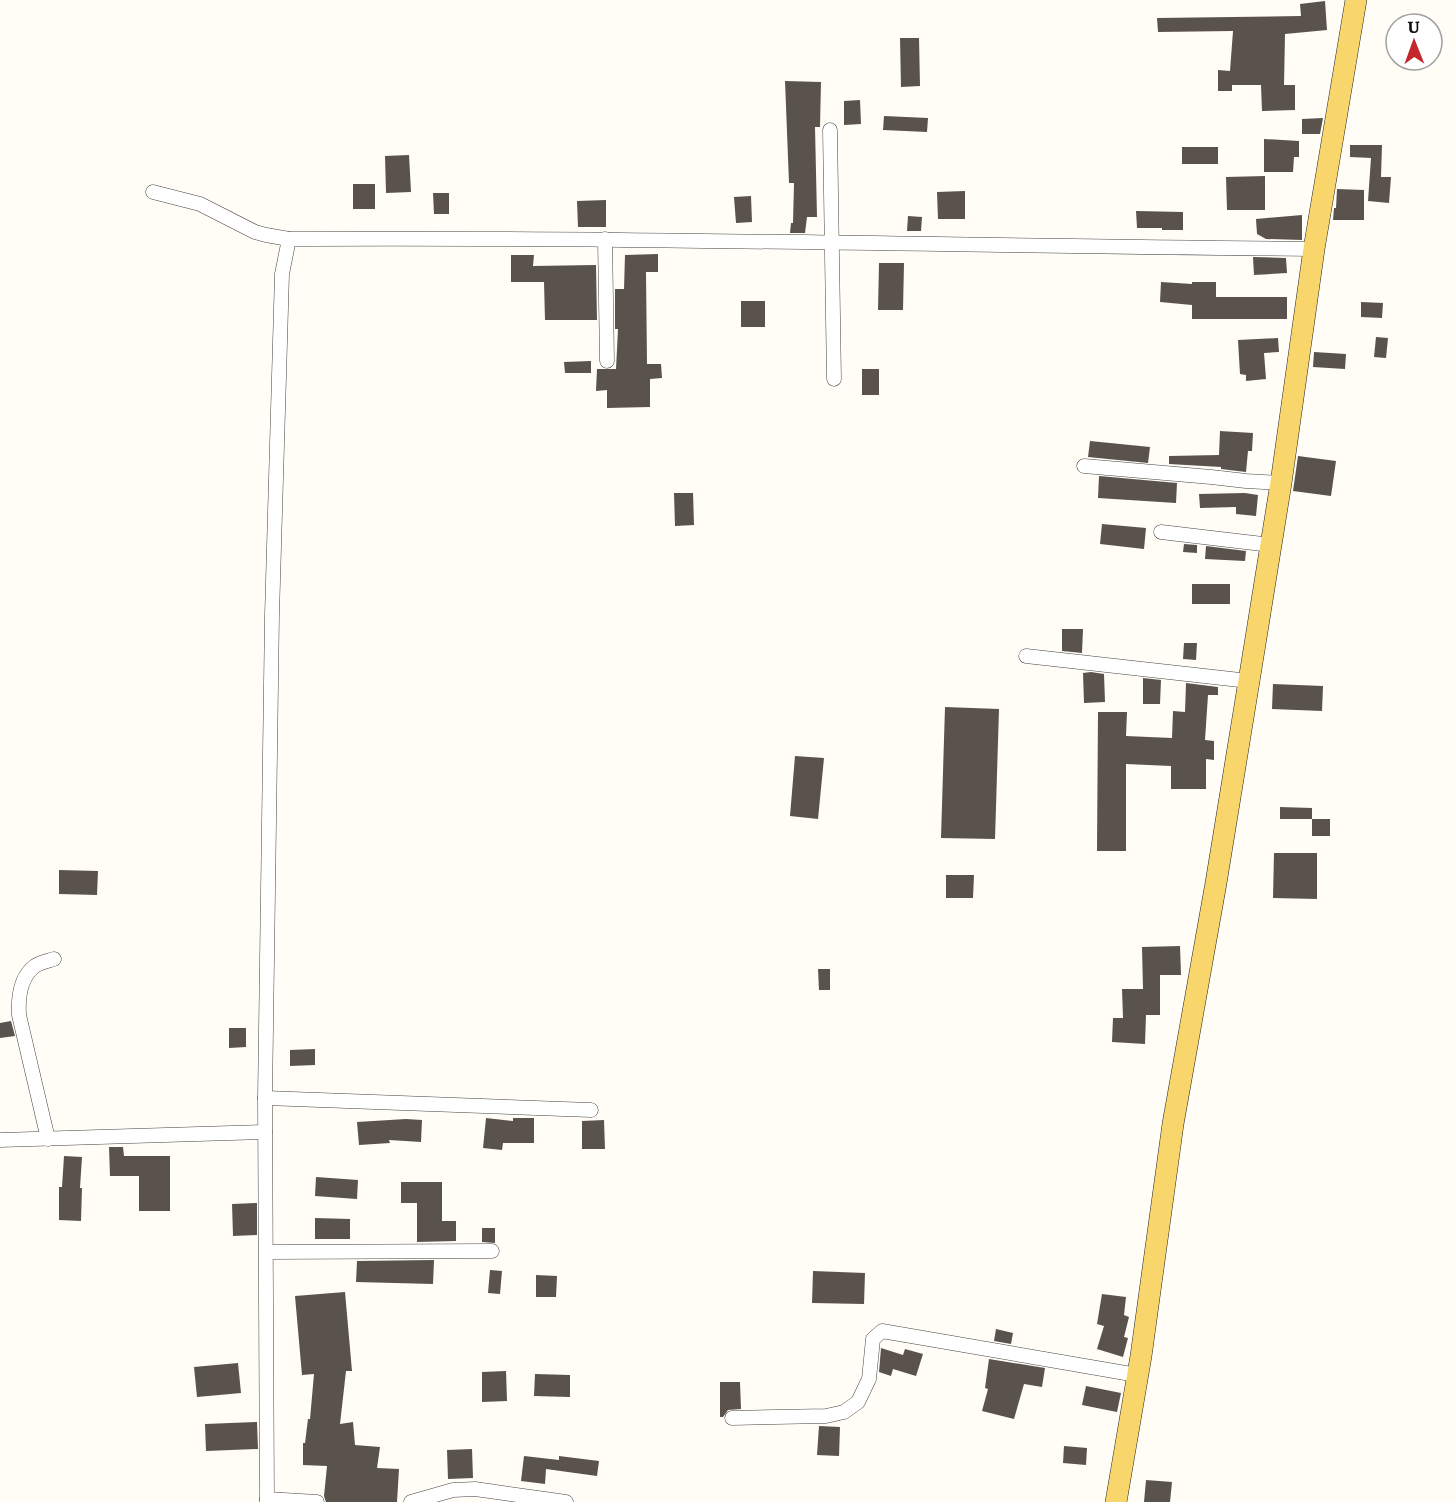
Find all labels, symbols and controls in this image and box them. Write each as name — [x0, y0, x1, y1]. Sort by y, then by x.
north arrow — [1384, 12, 1444, 72]
text: U — [1407, 14, 1421, 38]

